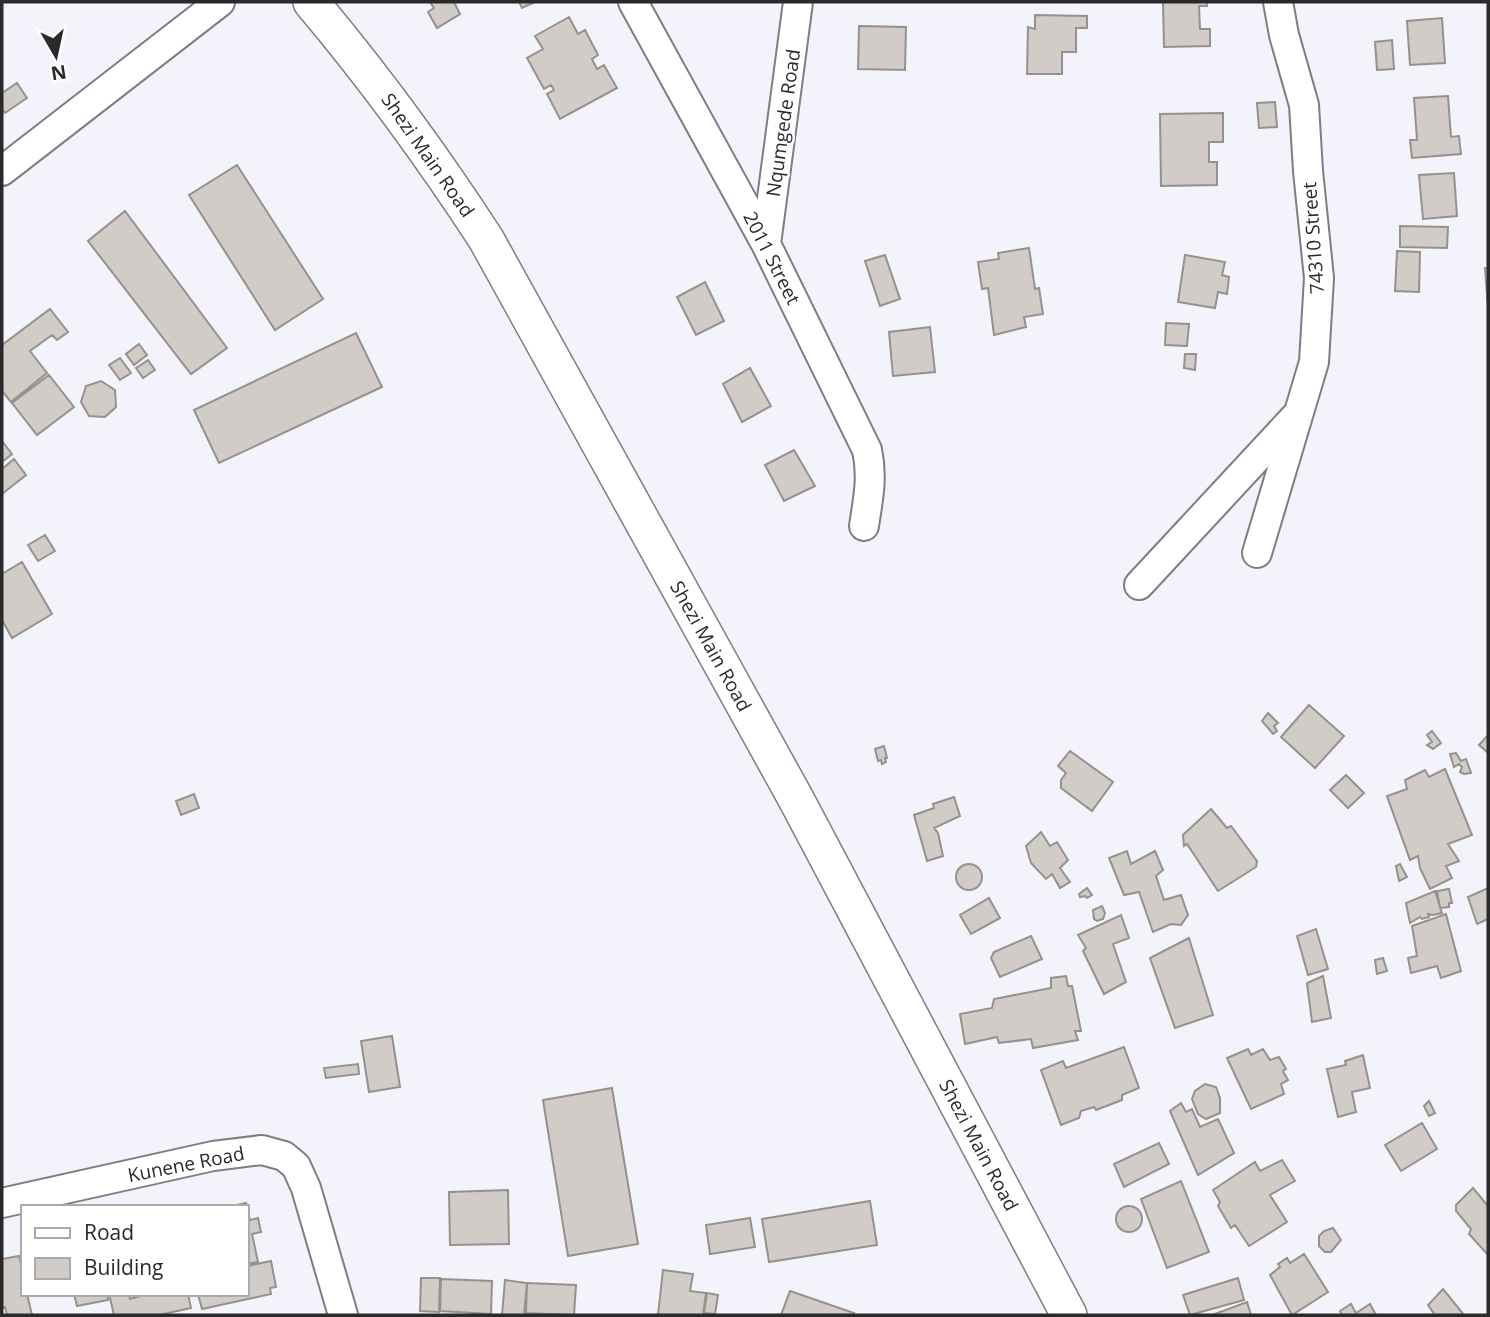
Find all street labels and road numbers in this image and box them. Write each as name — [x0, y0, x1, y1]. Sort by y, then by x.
street label: Nqumgede Road — [760, 48, 806, 198]
street label: Shezi Main Road — [376, 88, 480, 222]
street label: 74310 Street — [1296, 181, 1330, 295]
street label: 2011 Street — [737, 207, 807, 309]
street label: Shezi Main Road — [664, 576, 758, 716]
street label: Shezi Main Road — [933, 1075, 1025, 1215]
street label: Kunene Road — [126, 1140, 246, 1188]

